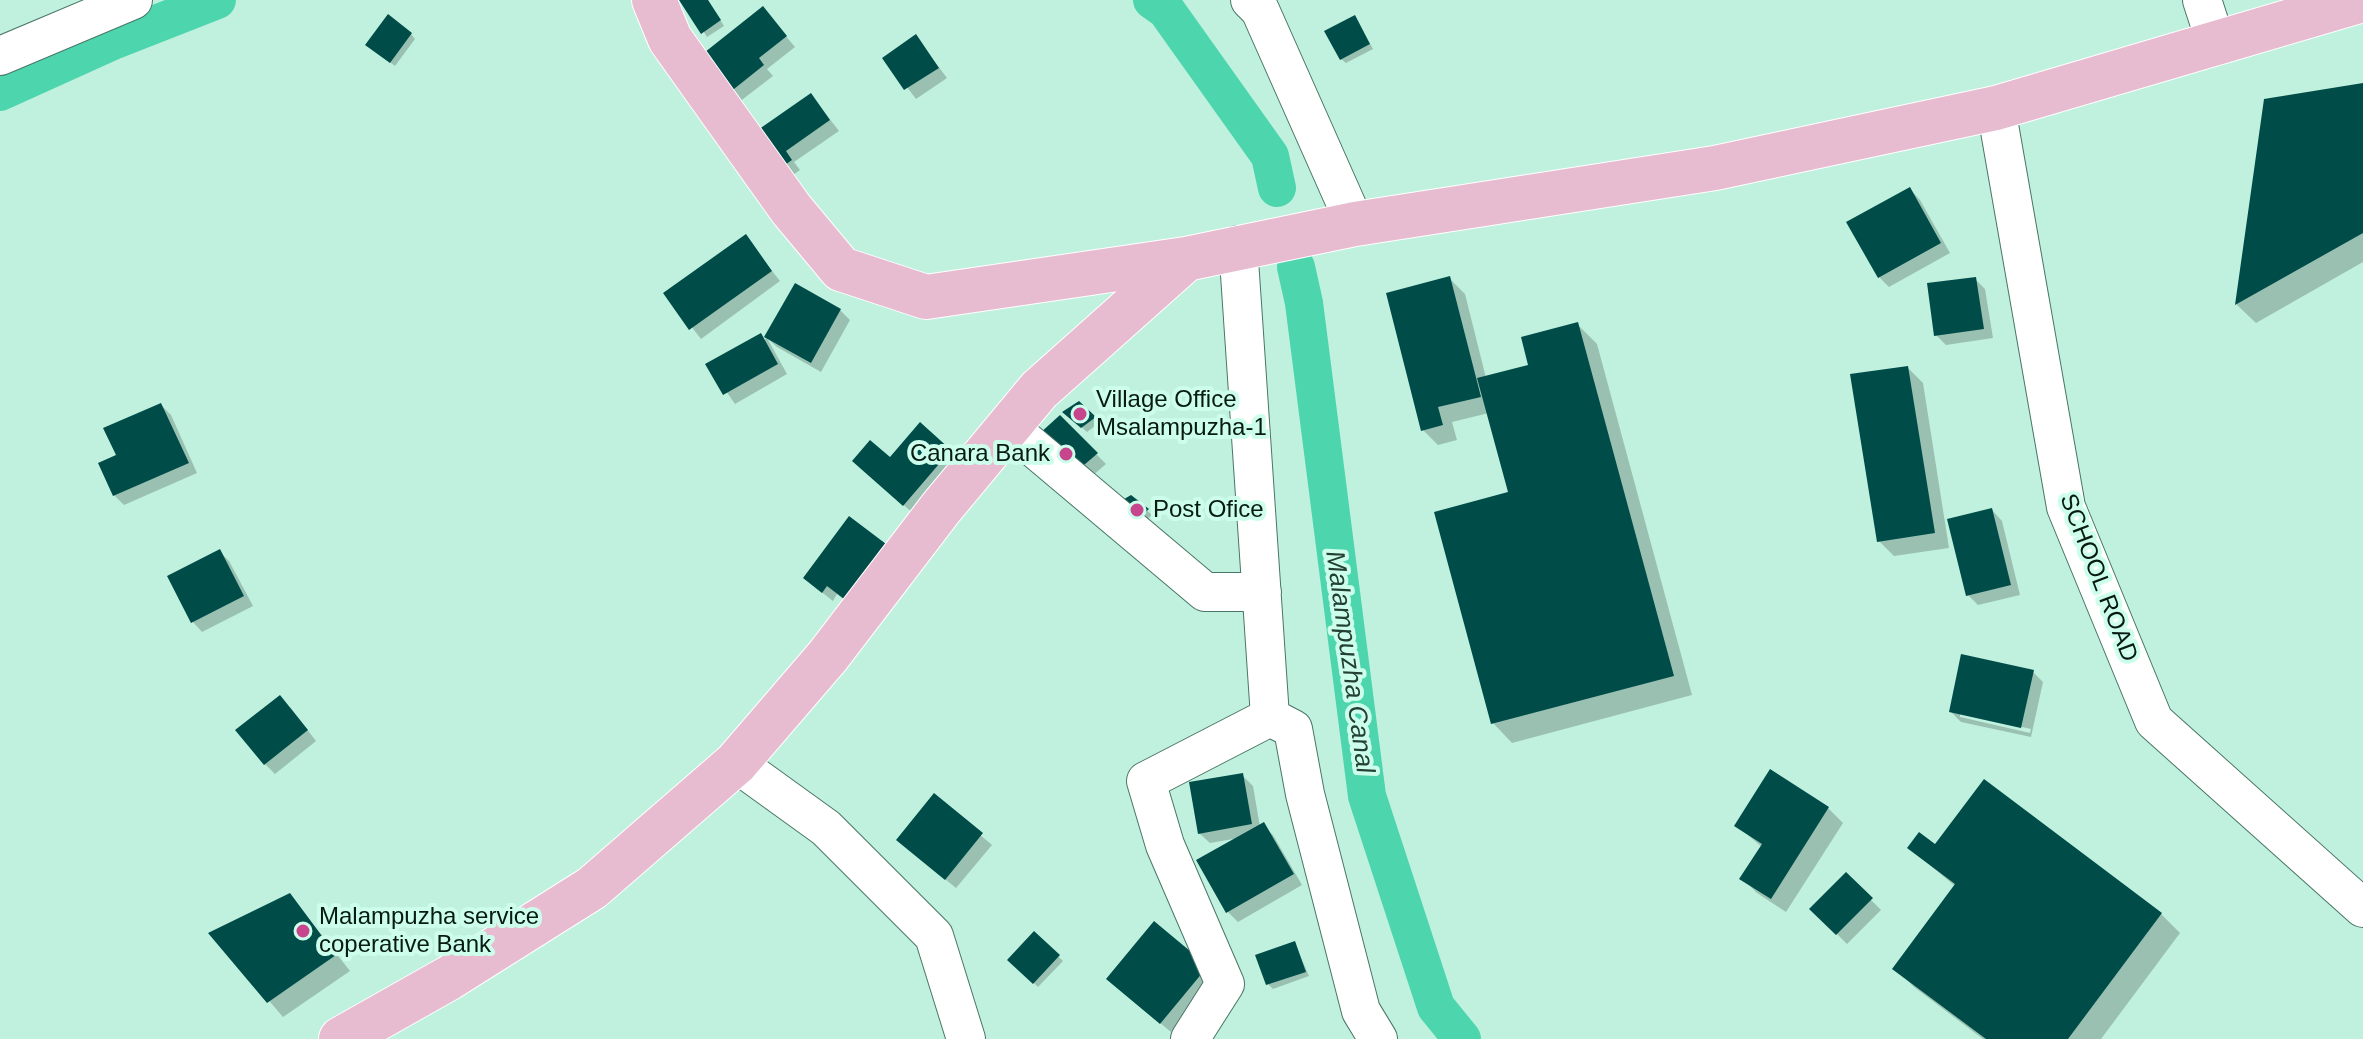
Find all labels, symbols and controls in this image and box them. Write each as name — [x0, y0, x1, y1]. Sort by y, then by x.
place label: Village Office Msalampuzha-1 — [1096, 386, 1267, 442]
marker: Village Office Msalampuzha-1 — [1071, 405, 1089, 423]
place label: Canara Bank — [910, 440, 1050, 468]
marker: Canara Bank — [1057, 445, 1075, 463]
street label: SCHOOL ROAD — [2053, 490, 2143, 666]
place label: Post Ofice — [1153, 496, 1264, 524]
marker: Post Ofice — [1128, 501, 1146, 519]
water label: Malampuzha Canal — [1318, 549, 1380, 775]
place label: Malampuzha service coperative Bank — [319, 903, 539, 959]
marker: Malampuzha service coperative Bank — [294, 922, 312, 940]

